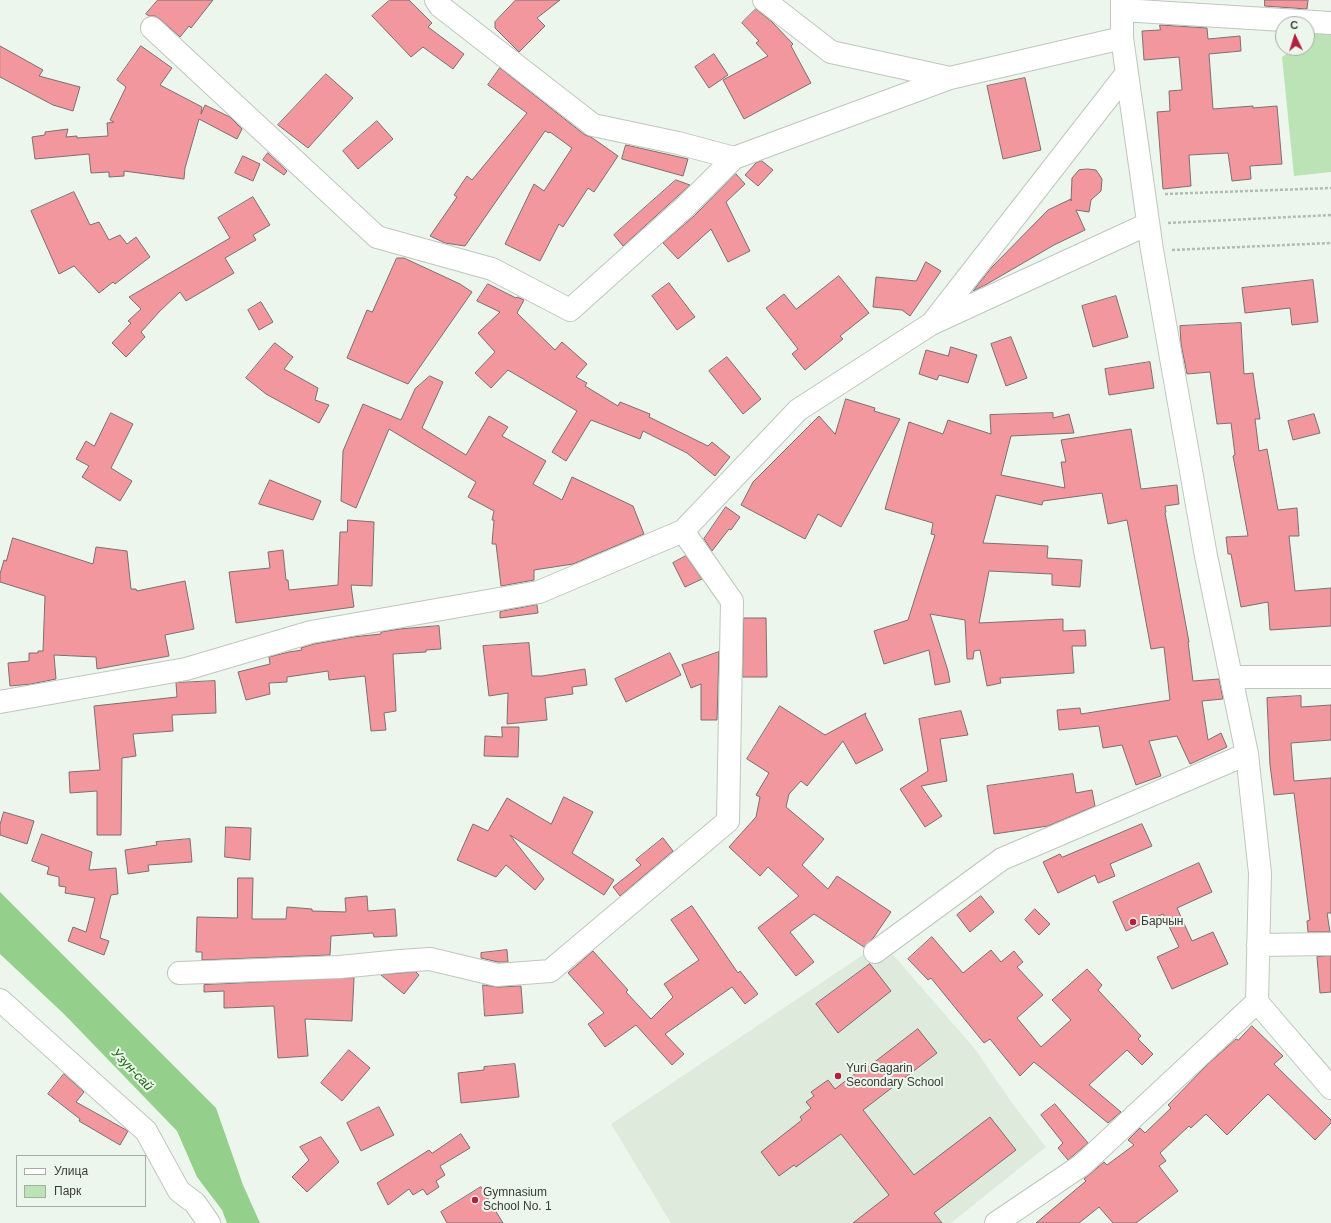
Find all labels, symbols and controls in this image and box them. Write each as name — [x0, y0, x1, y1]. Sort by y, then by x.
north arrow — [1275, 16, 1315, 56]
text: С — [1290, 19, 1299, 31]
place label: Барчын — [1141, 915, 1183, 929]
marker: Барчын — [1128, 917, 1138, 927]
water label: Узун-сай — [108, 1046, 156, 1094]
place label: Yuri Gagarin Secondary School — [846, 1062, 943, 1090]
marker: Yuri Gagarin Secondary School — [833, 1071, 843, 1081]
legend — [16, 1155, 146, 1207]
text: Улица — [54, 1164, 88, 1178]
text: Парк — [54, 1184, 81, 1198]
place label: Gymnasium School No. 1 — [483, 1186, 552, 1214]
marker: Gymnasium School No. 1 — [470, 1195, 480, 1205]

